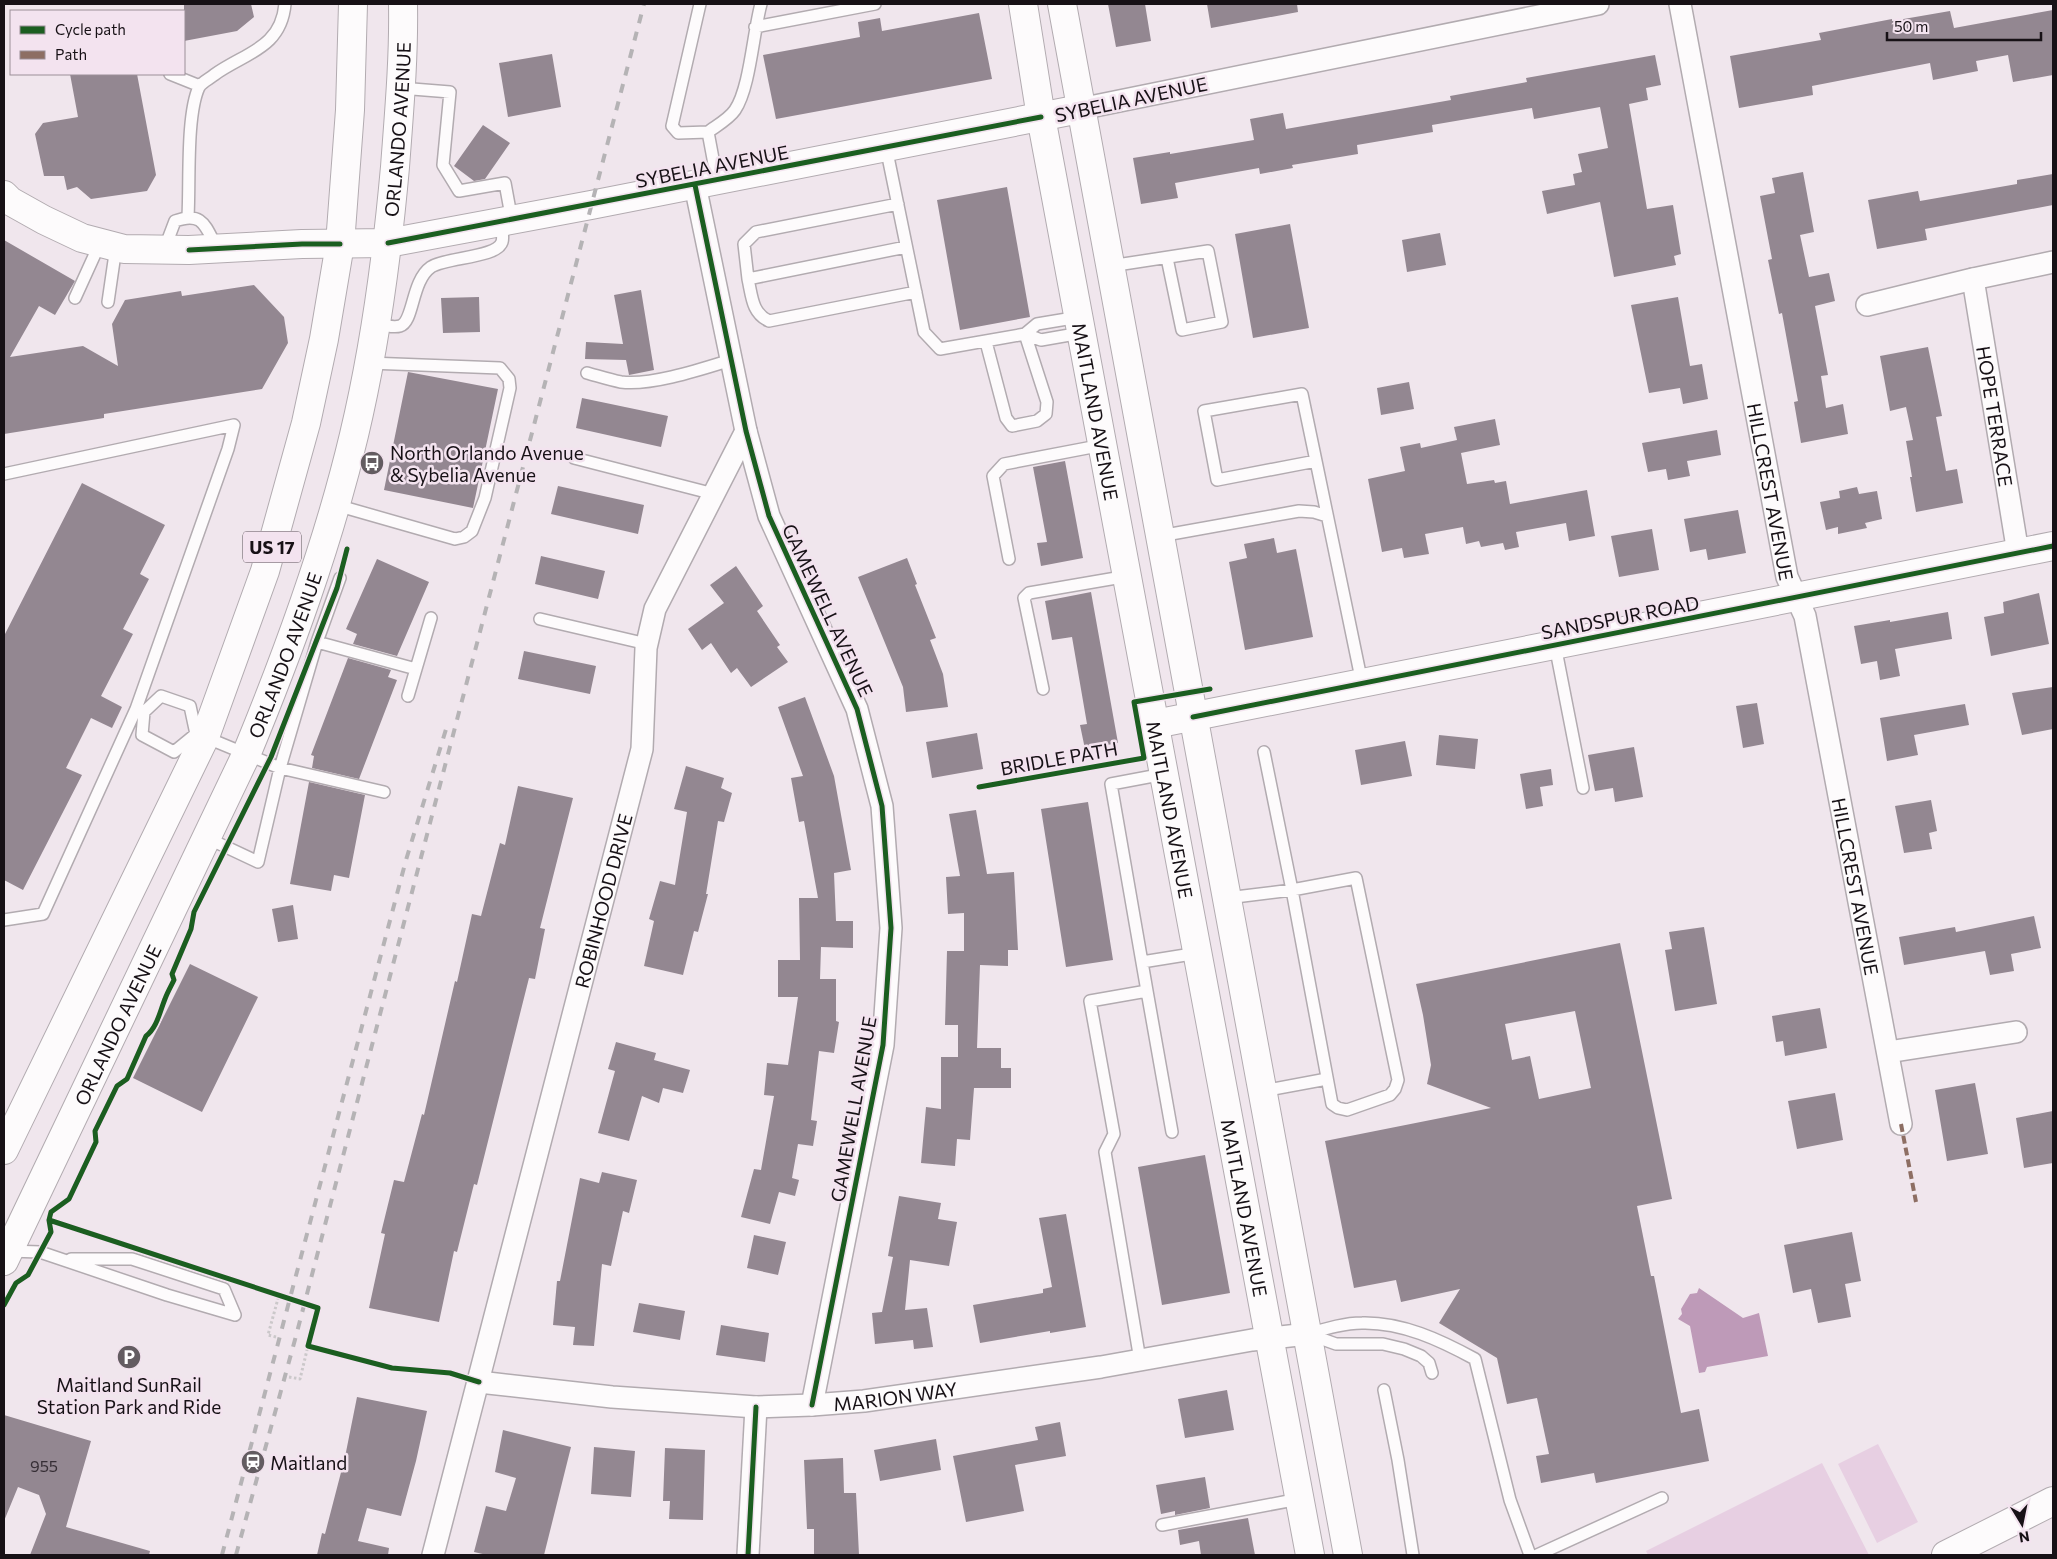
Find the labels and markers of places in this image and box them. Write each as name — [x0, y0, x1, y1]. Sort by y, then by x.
place label: North Orlando Avenue & Sybelia Avenue — [390, 441, 584, 486]
bus stop icon: North Orlando Avenue & Sybelia Avenue — [359, 450, 385, 476]
parking icon: Maitland SunRail Station Park and Ride — [116, 1344, 142, 1370]
place label: Maitland SunRail Station Park and Ride — [37, 1373, 221, 1418]
station icon: Maitland — [240, 1449, 266, 1475]
place label: Maitland — [270, 1451, 347, 1474]

